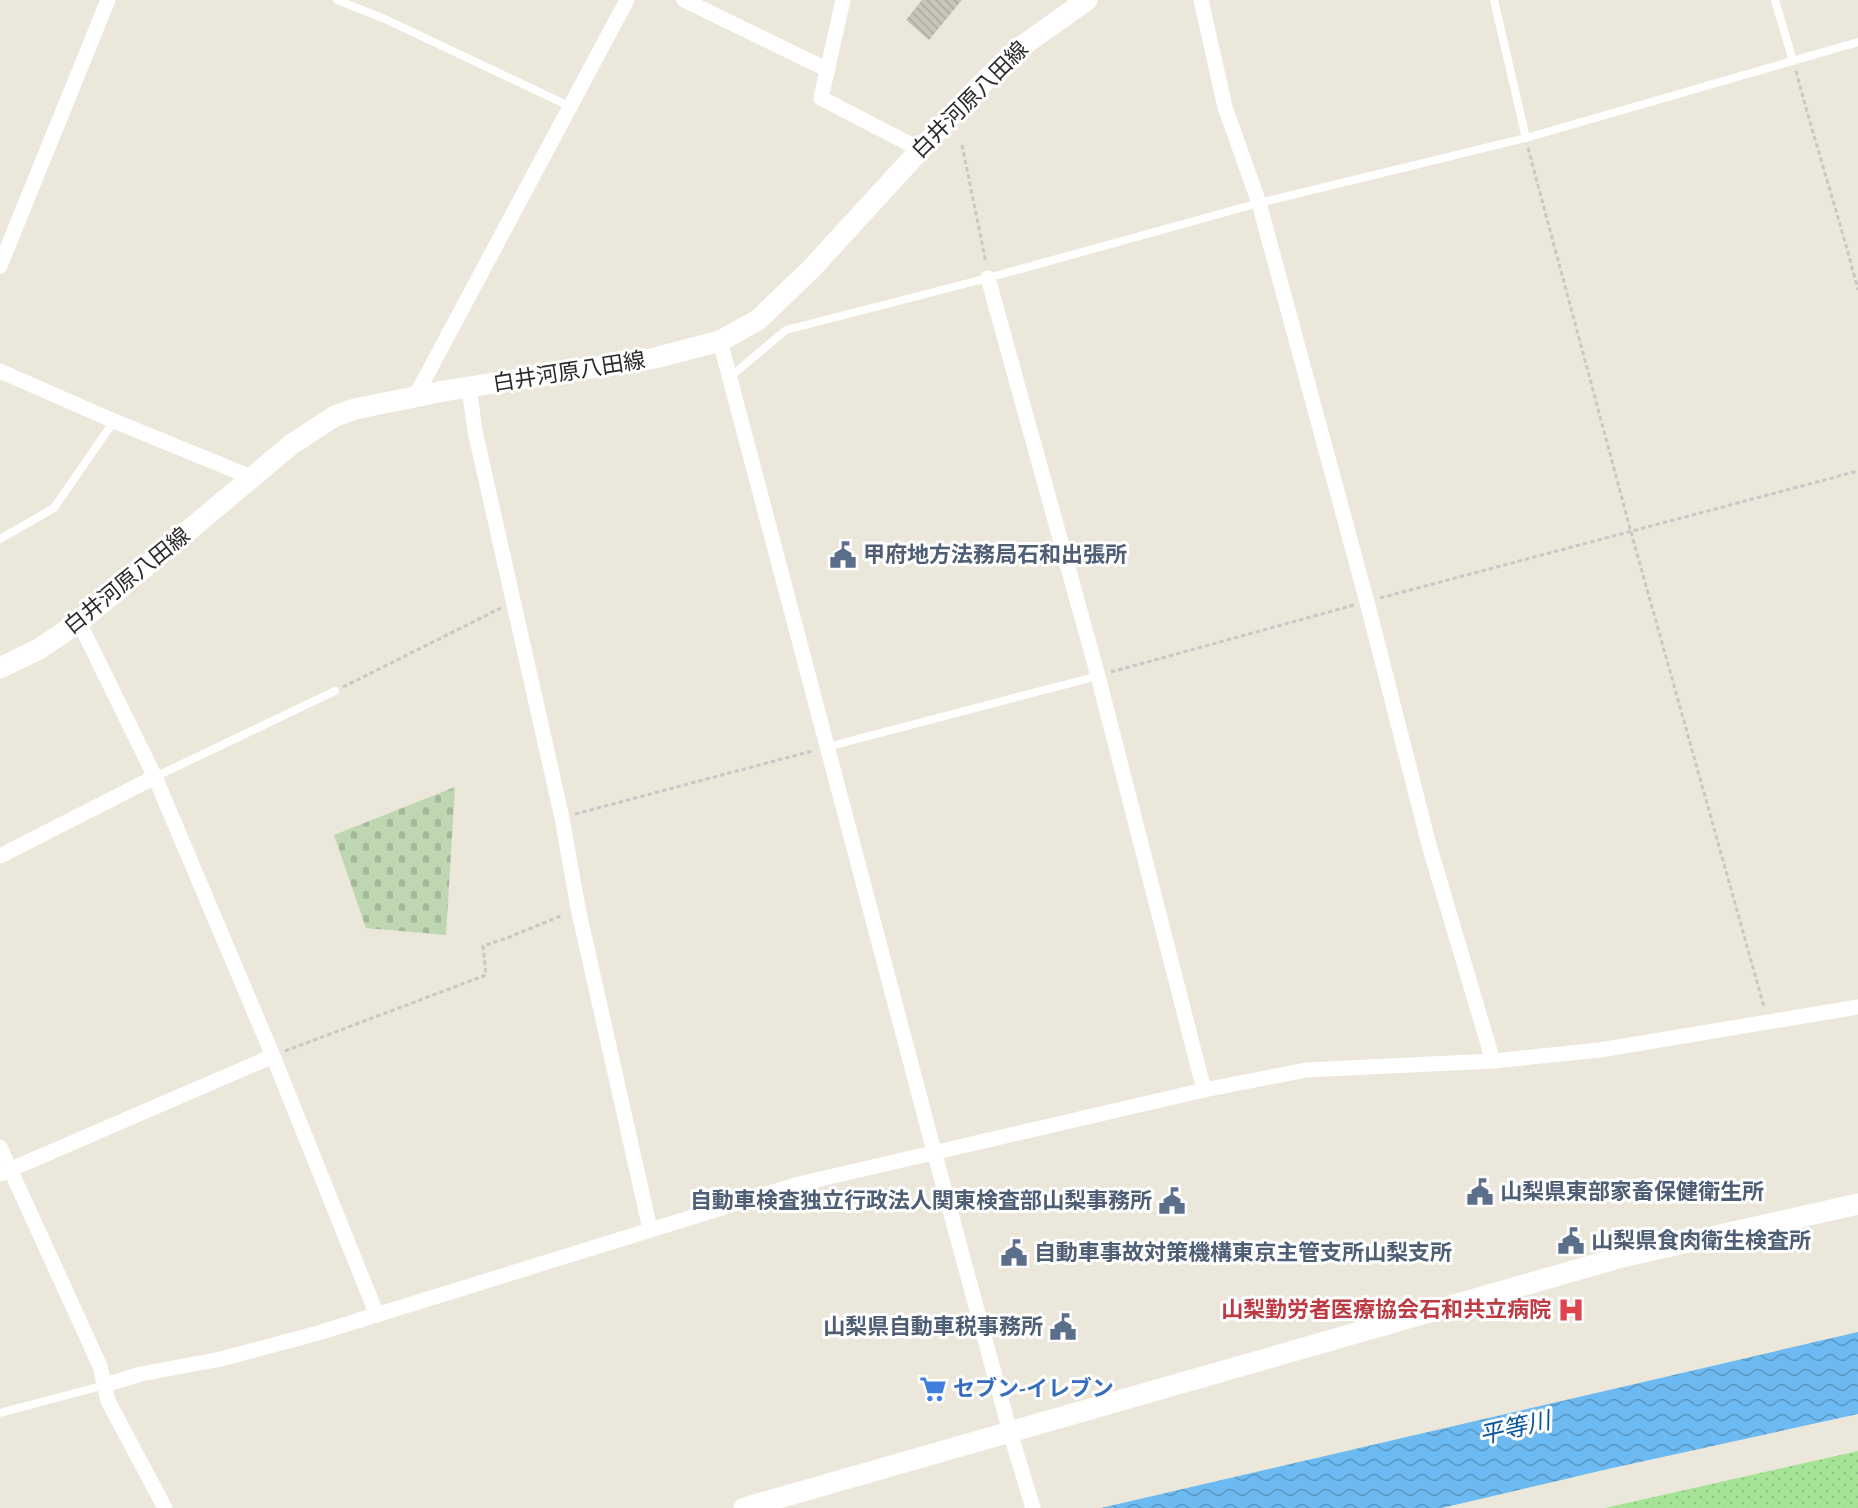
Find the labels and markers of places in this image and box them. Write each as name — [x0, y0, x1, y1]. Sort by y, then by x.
public building icon: 甲府地方法務局石和出張所 — [828, 540, 858, 570]
place label: 甲府地方法務局石和出張所 — [863, 543, 1127, 566]
public building icon: 山梨県東部家畜保健衛生所 — [1465, 1177, 1495, 1207]
place label: 山梨県東部家畜保健衛生所 — [1500, 1180, 1764, 1203]
public building icon: 自動車検査独立行政法人関東検査部山梨事務所 — [1157, 1186, 1187, 1216]
place label: 自動車検査独立行政法人関東検査部山梨事務所 — [690, 1189, 1152, 1212]
public building icon: 山梨県食肉衛生検査所 — [1556, 1226, 1586, 1256]
place label: 山梨県食肉衛生検査所 — [1591, 1229, 1811, 1252]
public building icon: 自動車事故対策機構東京主管支所山梨支所 — [999, 1238, 1029, 1268]
place label: 自動車事故対策機構東京主管支所山梨支所 — [1034, 1241, 1452, 1264]
hospital icon: 山梨勤労者医療協会石和共立病院 — [1556, 1295, 1586, 1325]
place label: 山梨勤労者医療協会石和共立病院 — [1221, 1298, 1551, 1321]
public building icon: 山梨県自動車税事務所 — [1048, 1312, 1078, 1342]
place label: 山梨県自動車税事務所 — [823, 1315, 1043, 1338]
supermarket icon: セブン-イレブン — [918, 1374, 948, 1404]
place label: セブン-イレブン — [953, 1376, 1114, 1400]

